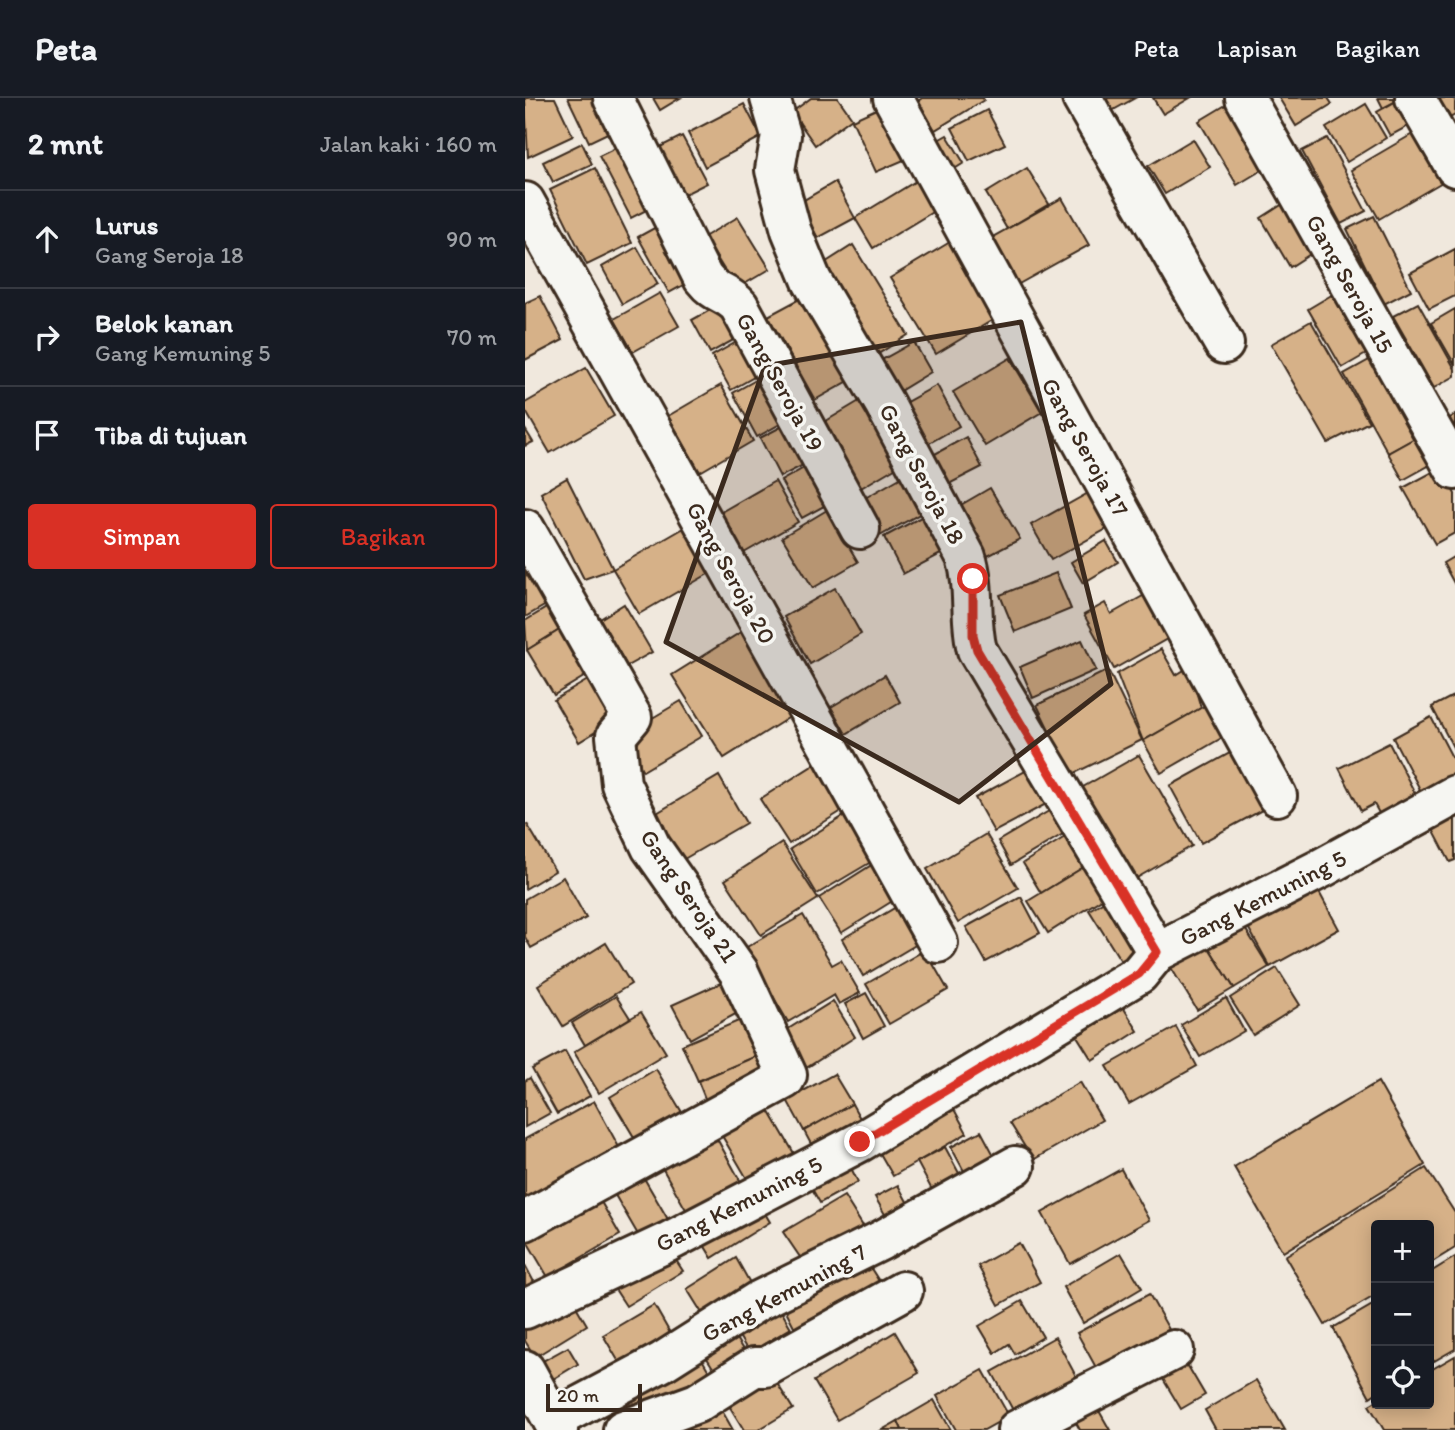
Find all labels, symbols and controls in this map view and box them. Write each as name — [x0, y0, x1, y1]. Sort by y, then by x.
text: Peta — [35, 29, 97, 68]
text: Peta — [1134, 34, 1179, 63]
text: Lapisan — [1217, 34, 1297, 63]
text: Bagikan — [1335, 34, 1420, 63]
text: 2 mnt — [28, 125, 103, 162]
text: Jalan kaki · 160 m — [320, 130, 497, 158]
text: Lurus — [95, 209, 158, 241]
street label: Gang Seroja 15 — [1300, 209, 1401, 358]
icon: ahead — [28, 220, 66, 258]
text: 90 m — [446, 225, 497, 253]
text: Gang Seroja 18 — [95, 241, 244, 269]
text: Belok kanan — [95, 307, 233, 339]
street label: Gang Seroja 19 — [730, 307, 831, 456]
icon: right — [28, 318, 66, 356]
text: 70 m — [447, 323, 497, 351]
text: Gang Kemuning 5 — [95, 339, 270, 367]
street label: Gang Seroja 17 — [1035, 373, 1135, 521]
street label: Gang Seroja 18 — [873, 399, 972, 549]
icon: arrive — [28, 416, 66, 454]
text: Tiba di tujuan — [95, 419, 247, 451]
street label: Gang Seroja 20 — [680, 497, 782, 649]
button: Simpan — [28, 504, 256, 569]
button: Bagikan — [270, 504, 497, 569]
route start — [957, 563, 988, 594]
street label: Gang Seroja 21 — [634, 824, 745, 968]
street label: Gang Kemuning 5 — [1175, 843, 1351, 952]
route end — [844, 1126, 875, 1157]
street label: Gang Kemuning 5 — [651, 1149, 827, 1258]
map controls — [1371, 1220, 1434, 1409]
button: + — [1371, 1220, 1434, 1283]
street label: Gang Kemuning 7 — [696, 1237, 871, 1348]
button: − — [1371, 1283, 1434, 1346]
button: locate — [1371, 1346, 1434, 1409]
scale bar — [546, 1381, 642, 1413]
text: 20 m — [557, 1384, 599, 1407]

